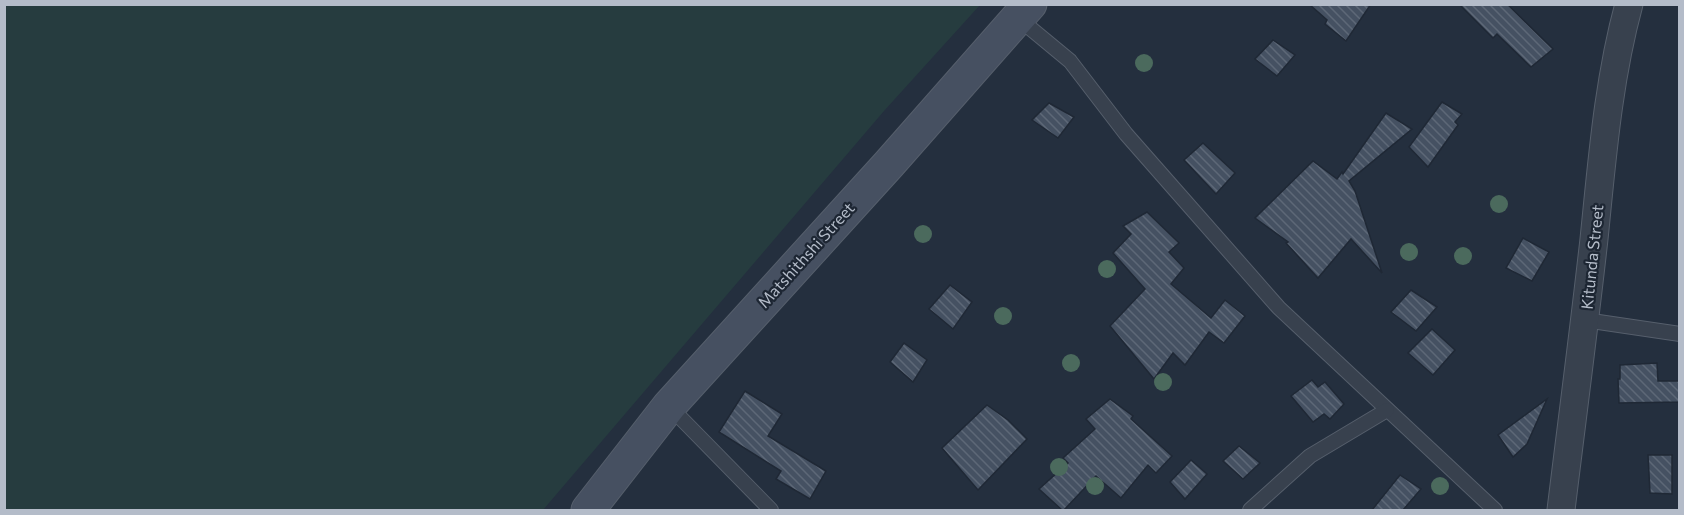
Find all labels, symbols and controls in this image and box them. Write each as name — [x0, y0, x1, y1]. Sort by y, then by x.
street label: Matshithshi Street — [753, 198, 858, 311]
street label: Kitunda Street — [1577, 203, 1607, 310]

